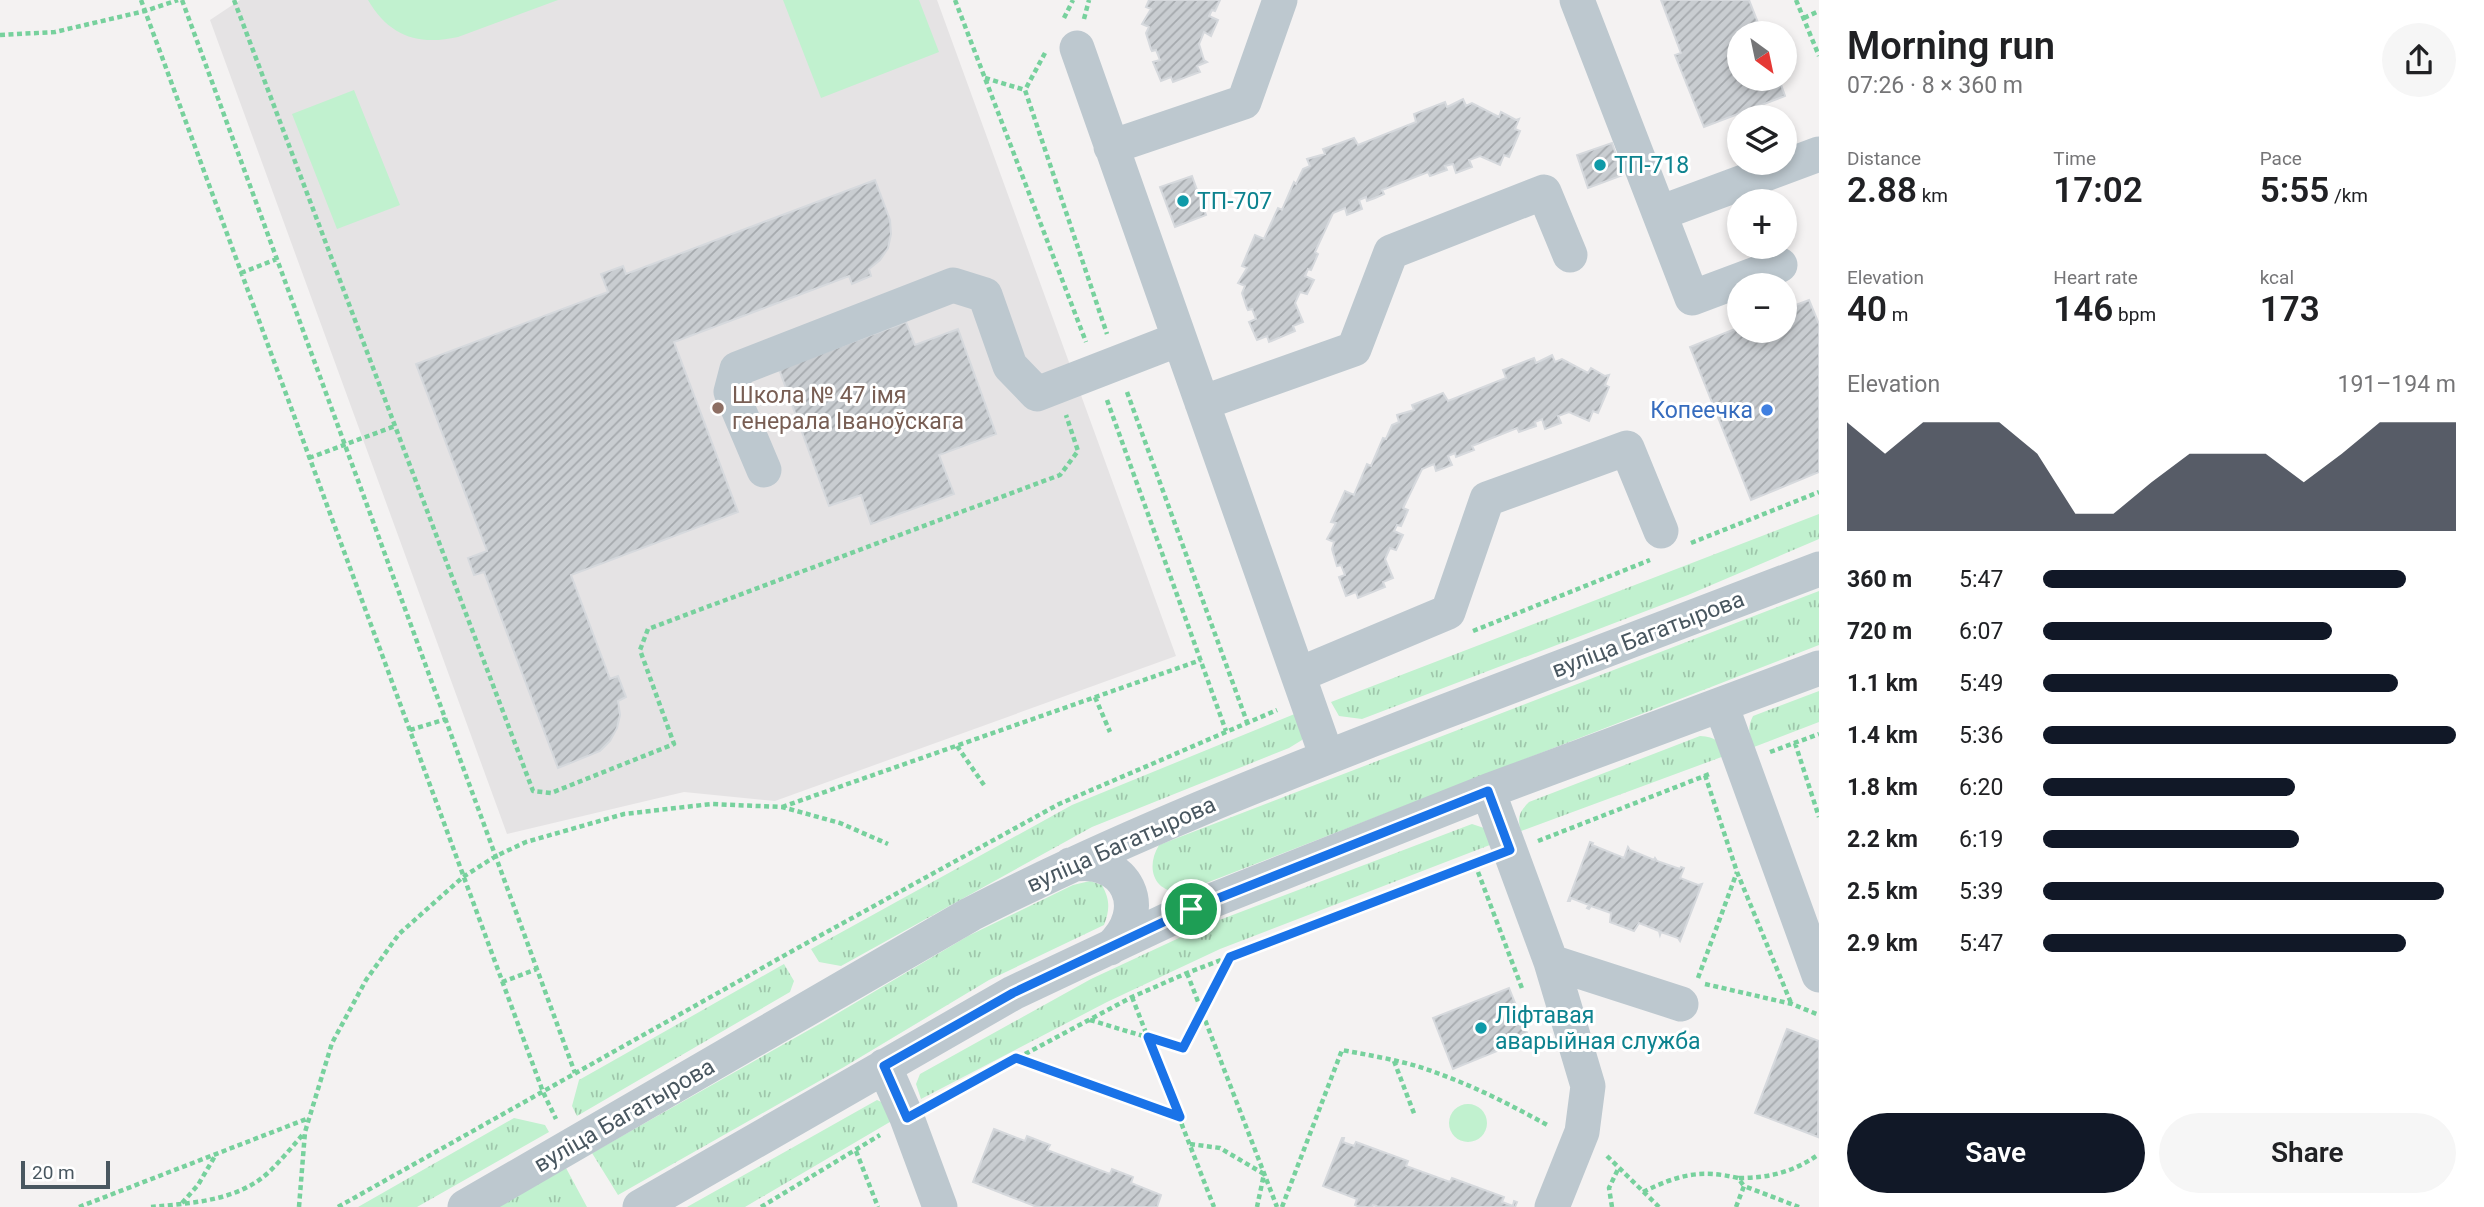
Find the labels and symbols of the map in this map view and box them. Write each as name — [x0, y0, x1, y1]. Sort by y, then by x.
north arrow — [1727, 21, 1797, 91]
place label: ТП-718 — [1614, 152, 1689, 179]
marker: ТП-718 — [1592, 157, 1608, 173]
place label: ТП-707 — [1197, 188, 1272, 215]
marker: ТП-707 — [1175, 193, 1191, 209]
place label: Школа № 47 імя генерала Іваноўскага — [732, 382, 964, 435]
place label: Копеечка — [1650, 397, 1753, 424]
marker: Школа № 47 імя генерала Іваноўскага — [710, 400, 726, 416]
marker: Копеечка — [1759, 402, 1775, 418]
street label: вуліца Багатырова — [1548, 585, 1748, 684]
street label: вуліца Багатырова — [1023, 791, 1220, 898]
pin — [1161, 879, 1221, 939]
place label: Ліфтавая аварыйная служба — [1495, 1002, 1700, 1055]
marker: Ліфтавая аварыйная служба — [1473, 1020, 1489, 1036]
street label: вуліца Багатырова — [529, 1053, 719, 1178]
scale bar — [21, 1158, 110, 1190]

